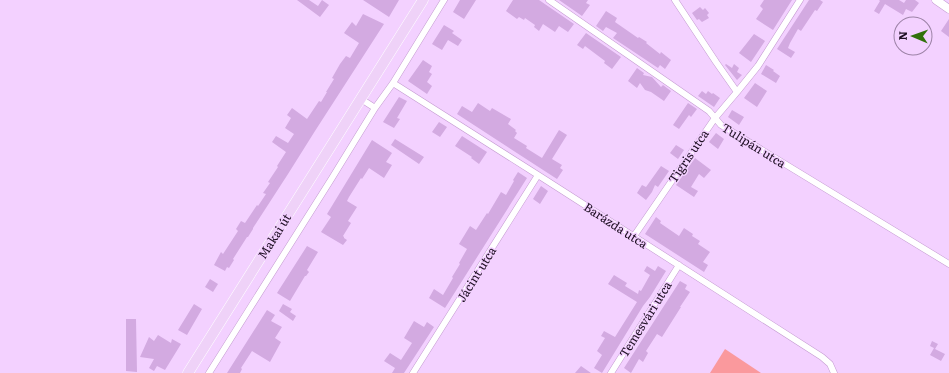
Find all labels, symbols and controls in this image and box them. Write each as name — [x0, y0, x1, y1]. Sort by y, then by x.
north arrow — [893, 16, 933, 56]
text: N — [894, 31, 910, 41]
street label: Tulipán utca — [718, 118, 790, 172]
street label: Tigris utca — [663, 125, 713, 186]
street label: Barázda utca — [580, 198, 652, 253]
street label: Makai út — [253, 210, 295, 262]
street label: Jácint utca — [452, 243, 500, 305]
street label: Temesvári utca — [614, 277, 676, 361]

